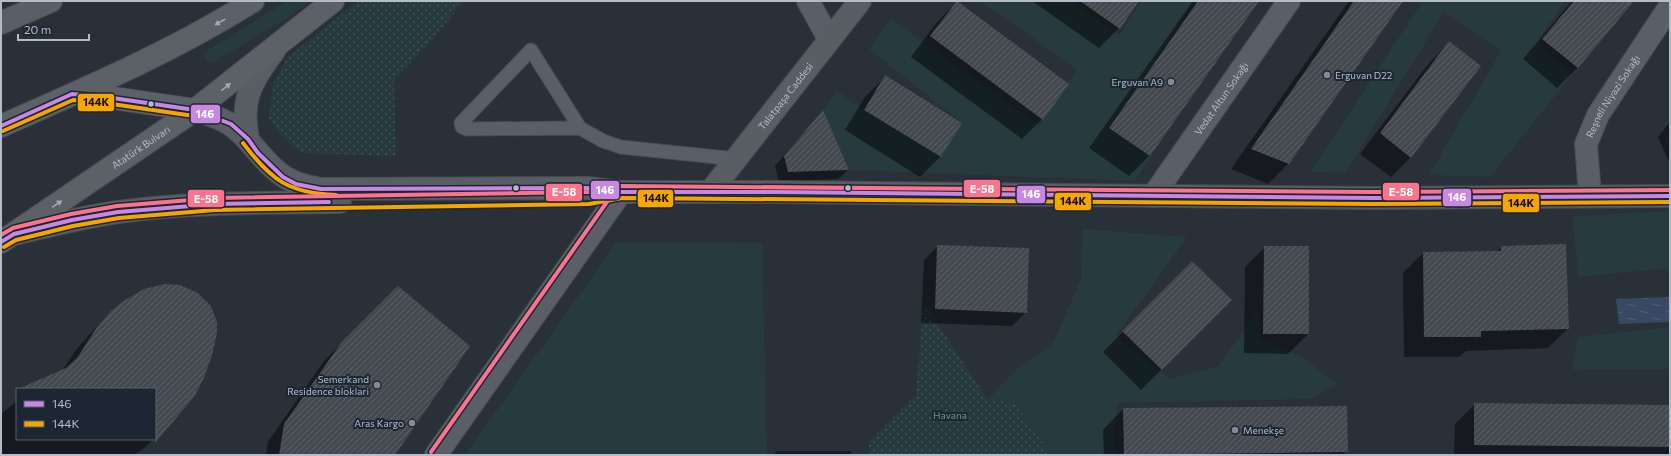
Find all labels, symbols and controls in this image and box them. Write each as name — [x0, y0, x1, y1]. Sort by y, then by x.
scale bar — [18, 16, 89, 42]
one-way arrow — [214, 18, 226, 25]
text: 20 m — [24, 22, 51, 36]
street label: Reşneli Niyazi Sokağı — [1583, 53, 1642, 139]
street label: Talatpaşa Caddesi — [755, 60, 815, 132]
street label: Vedat Altun Sokağı — [1192, 60, 1251, 137]
place label: Erguvan D22 — [1335, 69, 1393, 81]
marker: Erguvan D22 — [1322, 70, 1332, 80]
place label: Erguvan A9 — [1111, 76, 1163, 88]
marker: Erguvan A9 — [1166, 77, 1176, 87]
one-way arrow — [220, 82, 231, 91]
line badge: 144K — [77, 93, 115, 112]
text: 144K — [83, 95, 109, 108]
unlabelled marker — [146, 99, 156, 109]
line badge: 146 — [190, 104, 221, 124]
text: 146 — [196, 107, 214, 120]
street label: Atatürk Bulvarı — [109, 123, 172, 171]
line badge: E-58 — [963, 179, 1001, 198]
line badge: 146 — [590, 180, 620, 200]
text: E-58 — [970, 182, 994, 195]
line badge: E-58 — [1382, 182, 1420, 201]
unlabelled marker — [511, 183, 521, 193]
line badge: E-58 — [545, 183, 583, 202]
text: 146 — [596, 183, 614, 196]
unlabelled marker — [843, 183, 853, 193]
text: E-58 — [552, 185, 576, 198]
line badge: 146 — [1016, 185, 1046, 204]
text: E-58 — [1389, 185, 1413, 198]
text: 146 — [1022, 187, 1040, 200]
line badge: 146 — [1442, 188, 1472, 207]
line badge: E-58 — [187, 189, 225, 208]
line badge: 144K — [637, 189, 674, 208]
text: 146 — [1448, 190, 1466, 203]
text: 144K — [643, 191, 669, 204]
text: E-58 — [194, 192, 218, 205]
line badge: 144K — [1054, 192, 1092, 211]
line badge: 144K — [1502, 193, 1540, 213]
text: 144K — [1060, 194, 1086, 207]
text: 144K — [1508, 196, 1534, 209]
one-way arrow — [52, 200, 62, 208]
place label: Semerkand Residence bloklari — [287, 373, 369, 397]
marker: Semerkand Residence bloklari — [372, 380, 382, 390]
legend — [16, 388, 156, 440]
text: 146 — [52, 396, 72, 410]
park label: Havana — [933, 409, 967, 421]
text: 144K — [52, 416, 80, 430]
place label: Aras Kargo — [354, 417, 404, 429]
marker: Aras Kargo — [407, 418, 417, 428]
place label: Menekşe — [1243, 424, 1284, 436]
marker: Menekşe — [1230, 425, 1240, 435]

